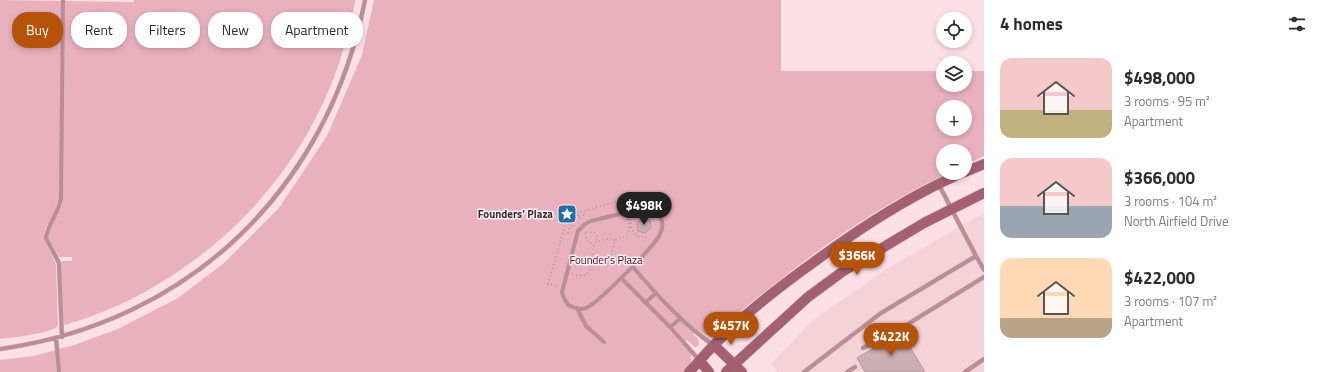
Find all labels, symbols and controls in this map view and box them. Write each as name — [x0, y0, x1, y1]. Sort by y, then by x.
text: 4 homes — [1000, 11, 1063, 37]
chip: Buy — [12, 12, 63, 48]
chip: Rent — [71, 12, 127, 48]
chip: Filters — [135, 12, 200, 48]
chip: New — [208, 12, 263, 48]
chip: Apartment — [271, 12, 363, 48]
map controls — [936, 12, 972, 180]
button: locate — [936, 12, 972, 48]
icon: filters — [1286, 13, 1308, 35]
button: layers — [936, 56, 972, 92]
text: $498,000 — [1124, 65, 1195, 91]
icon: home — [1032, 74, 1080, 122]
text: 3 rooms · 95 m² — [1124, 91, 1210, 111]
button: + — [936, 100, 972, 136]
text: Apartment — [1124, 111, 1183, 131]
button: − — [936, 144, 972, 180]
text: $366,000 — [1124, 165, 1195, 191]
icon: home — [1032, 174, 1080, 222]
text: 3 rooms · 104 m² — [1124, 191, 1217, 211]
pin: $498K — [616, 192, 672, 226]
text: $498K — [626, 195, 662, 215]
place icon: Founders' Plaza — [556, 203, 578, 225]
place label: Founders' Plaza — [478, 206, 553, 222]
text: North Airfield Drive — [1124, 211, 1228, 231]
pin: $366K — [829, 242, 885, 276]
text: $366K — [839, 245, 875, 265]
park label: Founder's Plaza — [569, 252, 643, 268]
text: $422,000 — [1124, 265, 1195, 291]
icon: home — [1032, 274, 1080, 322]
text: 3 rooms · 107 m² — [1124, 291, 1217, 311]
text: Apartment — [1124, 311, 1183, 331]
pin: $457K — [703, 312, 759, 346]
text: $457K — [713, 315, 749, 335]
pin: $422K — [863, 323, 919, 357]
text: $422K — [873, 326, 909, 346]

